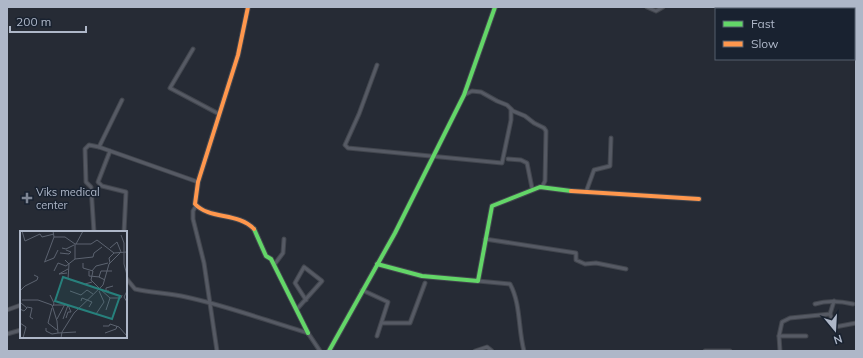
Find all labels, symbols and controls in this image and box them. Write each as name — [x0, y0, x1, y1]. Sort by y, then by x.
scale bar — [10, 8, 86, 34]
legend — [715, 8, 855, 60]
text: 200 m — [16, 14, 51, 29]
text: Fast — [751, 16, 775, 31]
text: Slow — [751, 36, 779, 51]
place label: Viks medical center — [36, 185, 100, 212]
marker: Viks medical center — [21, 192, 33, 204]
inset map — [20, 231, 127, 338]
north arrow — [815, 310, 855, 350]
text: N — [832, 332, 844, 347]

